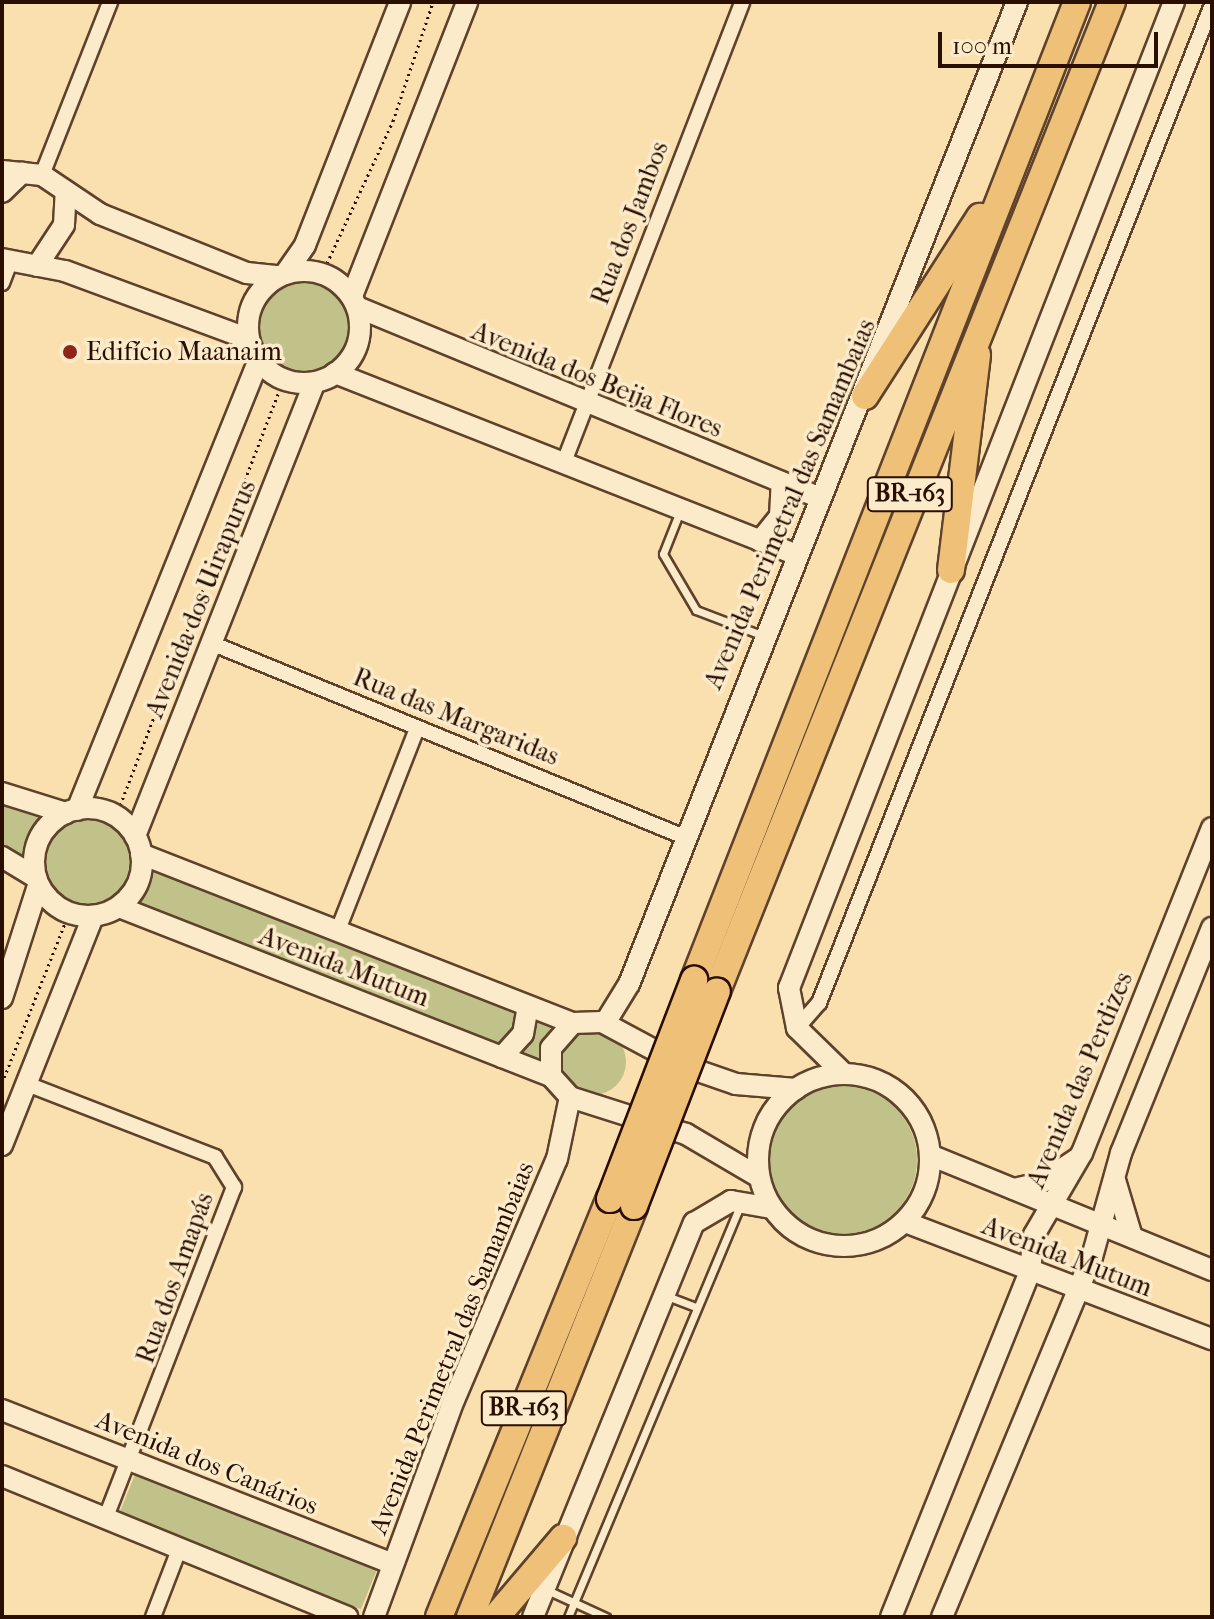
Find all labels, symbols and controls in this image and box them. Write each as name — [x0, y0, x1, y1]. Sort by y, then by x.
scale bar — [942, 16, 1162, 66]
text: 100 m — [952, 32, 1012, 60]
street label: Rua dos Jambos — [585, 137, 675, 309]
street label: Avenida Perimetral das Samambaias — [698, 314, 882, 694]
street label: Avenida dos Beija Flores — [467, 315, 727, 445]
place label: Edifício Maanaim — [86, 336, 282, 368]
marker: Edifício Maanaim — [61, 343, 79, 361]
road number: BR-163 — [866, 474, 954, 514]
street label: Avenida dos Uirapurus — [139, 476, 263, 722]
street label: Rua das Margaridas — [349, 661, 563, 773]
street label: Avenida Mutum — [255, 920, 433, 1014]
street label: Avenida das Perdizes — [1020, 967, 1140, 1193]
street label: Avenida Perimetral das Samambaias — [363, 1157, 541, 1539]
street label: Rua dos Amapás — [130, 1188, 220, 1368]
street label: Avenida Mutum — [978, 1210, 1156, 1304]
road number: BR-163 — [480, 1388, 568, 1428]
street label: Avenida dos Canários — [92, 1404, 322, 1522]

